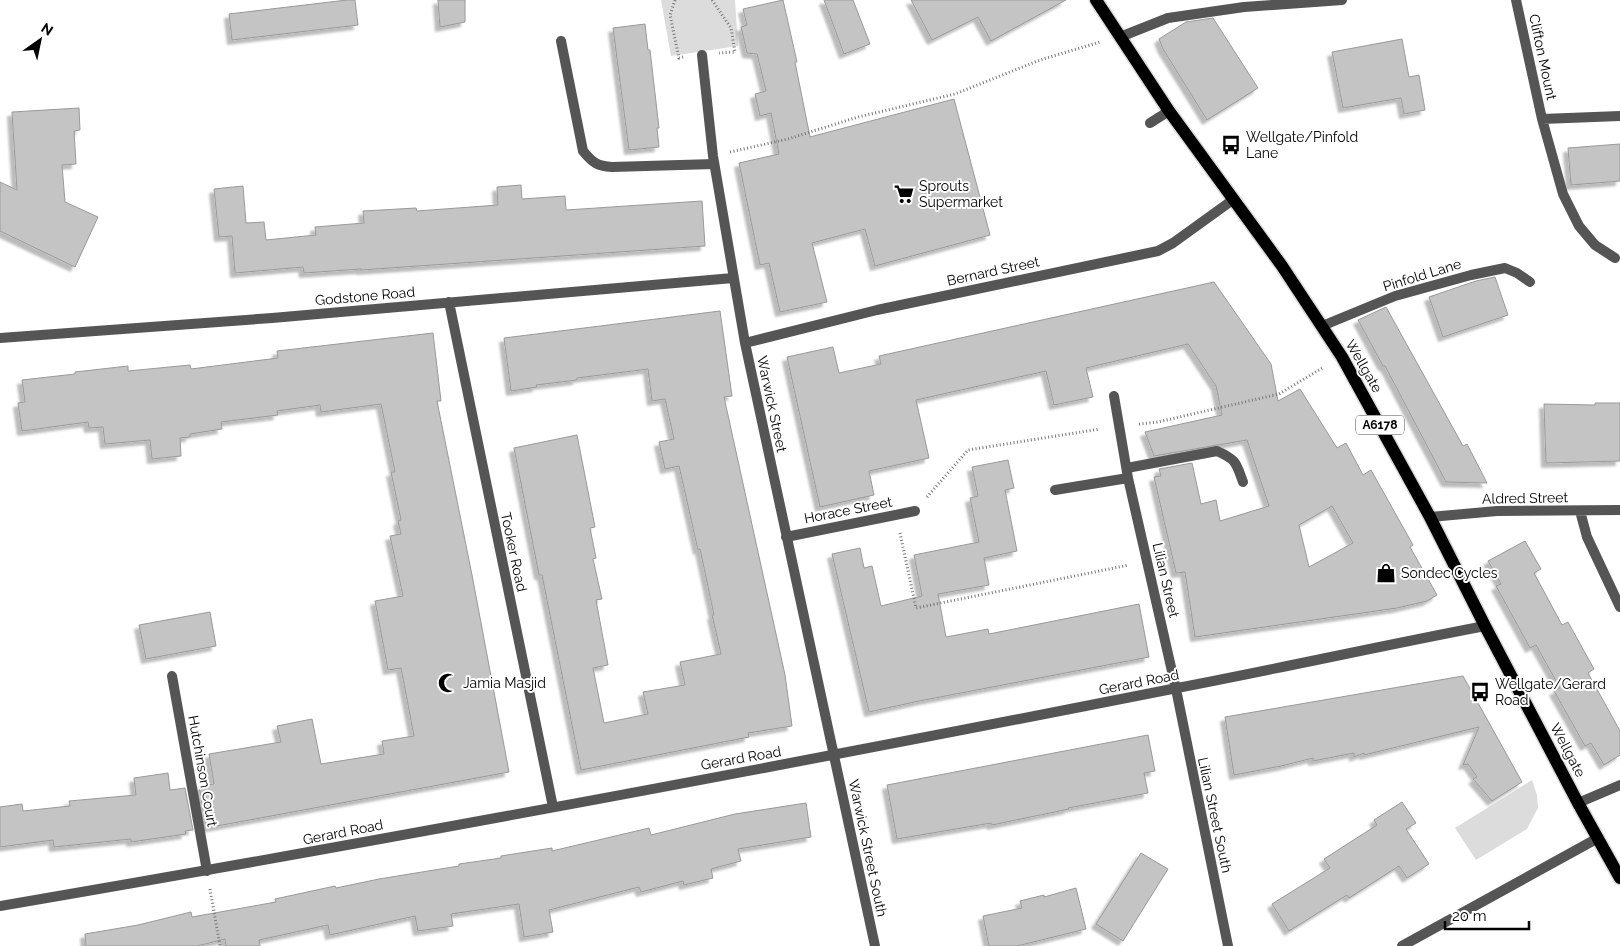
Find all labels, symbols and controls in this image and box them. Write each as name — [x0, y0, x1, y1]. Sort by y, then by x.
street label: Clifton Mount — [1526, 13, 1560, 102]
north arrow — [15, 15, 65, 65]
text: N — [38, 19, 56, 39]
place label: Wellgate/Pinfold Lane — [1246, 129, 1358, 161]
bus stop icon: Wellgate/Pinfold Lane — [1220, 134, 1242, 156]
place label: Sprouts Supermarket — [919, 178, 1003, 210]
supermarket icon: Sprouts Supermarket — [893, 183, 915, 205]
street label: Bernard Street — [945, 253, 1041, 289]
street label: Pinfold Lane — [1381, 256, 1463, 294]
street label: Godstone Road — [314, 284, 416, 308]
street label: Wellgate — [1342, 337, 1386, 395]
street label: Warwick Street — [754, 354, 790, 454]
road number: A6178 — [1356, 416, 1404, 434]
street label: Aldred Street — [1482, 489, 1568, 507]
street label: Horace Street — [803, 494, 894, 526]
street label: Tooker Road — [498, 511, 530, 593]
street label: Lilian Street — [1150, 541, 1182, 619]
shop icon: Sondec Cycles — [1375, 562, 1397, 584]
place label: Sondec Cycles — [1401, 565, 1498, 581]
street label: Gerard Road — [1098, 666, 1180, 698]
mosque icon: Jamia Masjid — [437, 672, 459, 694]
place label: Jamia Masjid — [463, 675, 546, 691]
place label: Wellgate/Gerard Road — [1495, 676, 1606, 708]
bus stop icon: Wellgate/Gerard Road — [1469, 681, 1491, 703]
street label: Hutchinson Court — [185, 714, 221, 828]
street label: Wellgate — [1547, 720, 1589, 780]
street label: Gerard Road — [700, 743, 782, 773]
street label: Lilian Street South — [1195, 756, 1235, 874]
street label: Warwick Street South — [846, 778, 890, 918]
street label: Gerard Road — [302, 816, 384, 848]
scale bar — [1445, 898, 1529, 930]
text: 20 m — [1452, 907, 1487, 925]

